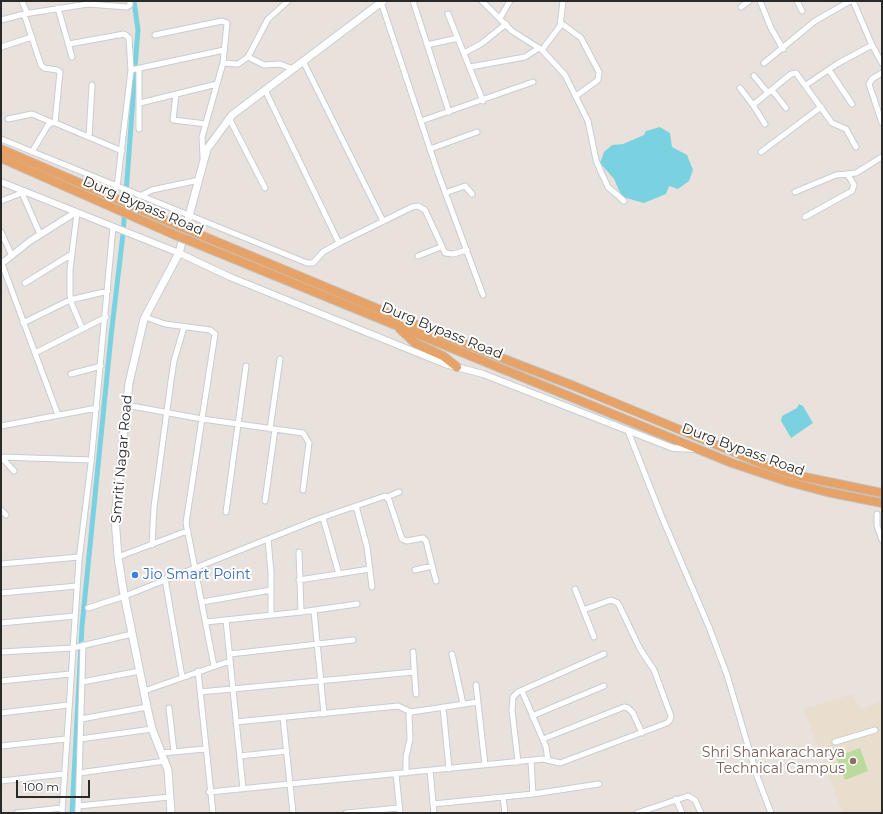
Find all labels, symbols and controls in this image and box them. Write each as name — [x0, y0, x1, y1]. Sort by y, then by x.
street label: Durg Bypass Road — [80, 173, 206, 239]
street label: Durg Bypass Road — [379, 299, 505, 363]
street label: Smriti Nagar Road — [108, 394, 136, 524]
street label: Durg Bypass Road — [679, 420, 807, 480]
place label: Jio Smart Point — [143, 567, 251, 583]
marker: Jio Smart Point — [130, 570, 140, 580]
place label: Shri Shankaracharya Technical Campus — [702, 745, 845, 778]
marker: Shri Shankaracharya Technical Campus — [848, 756, 858, 766]
scale bar — [18, 772, 92, 798]
text: 100 m — [23, 779, 59, 794]

